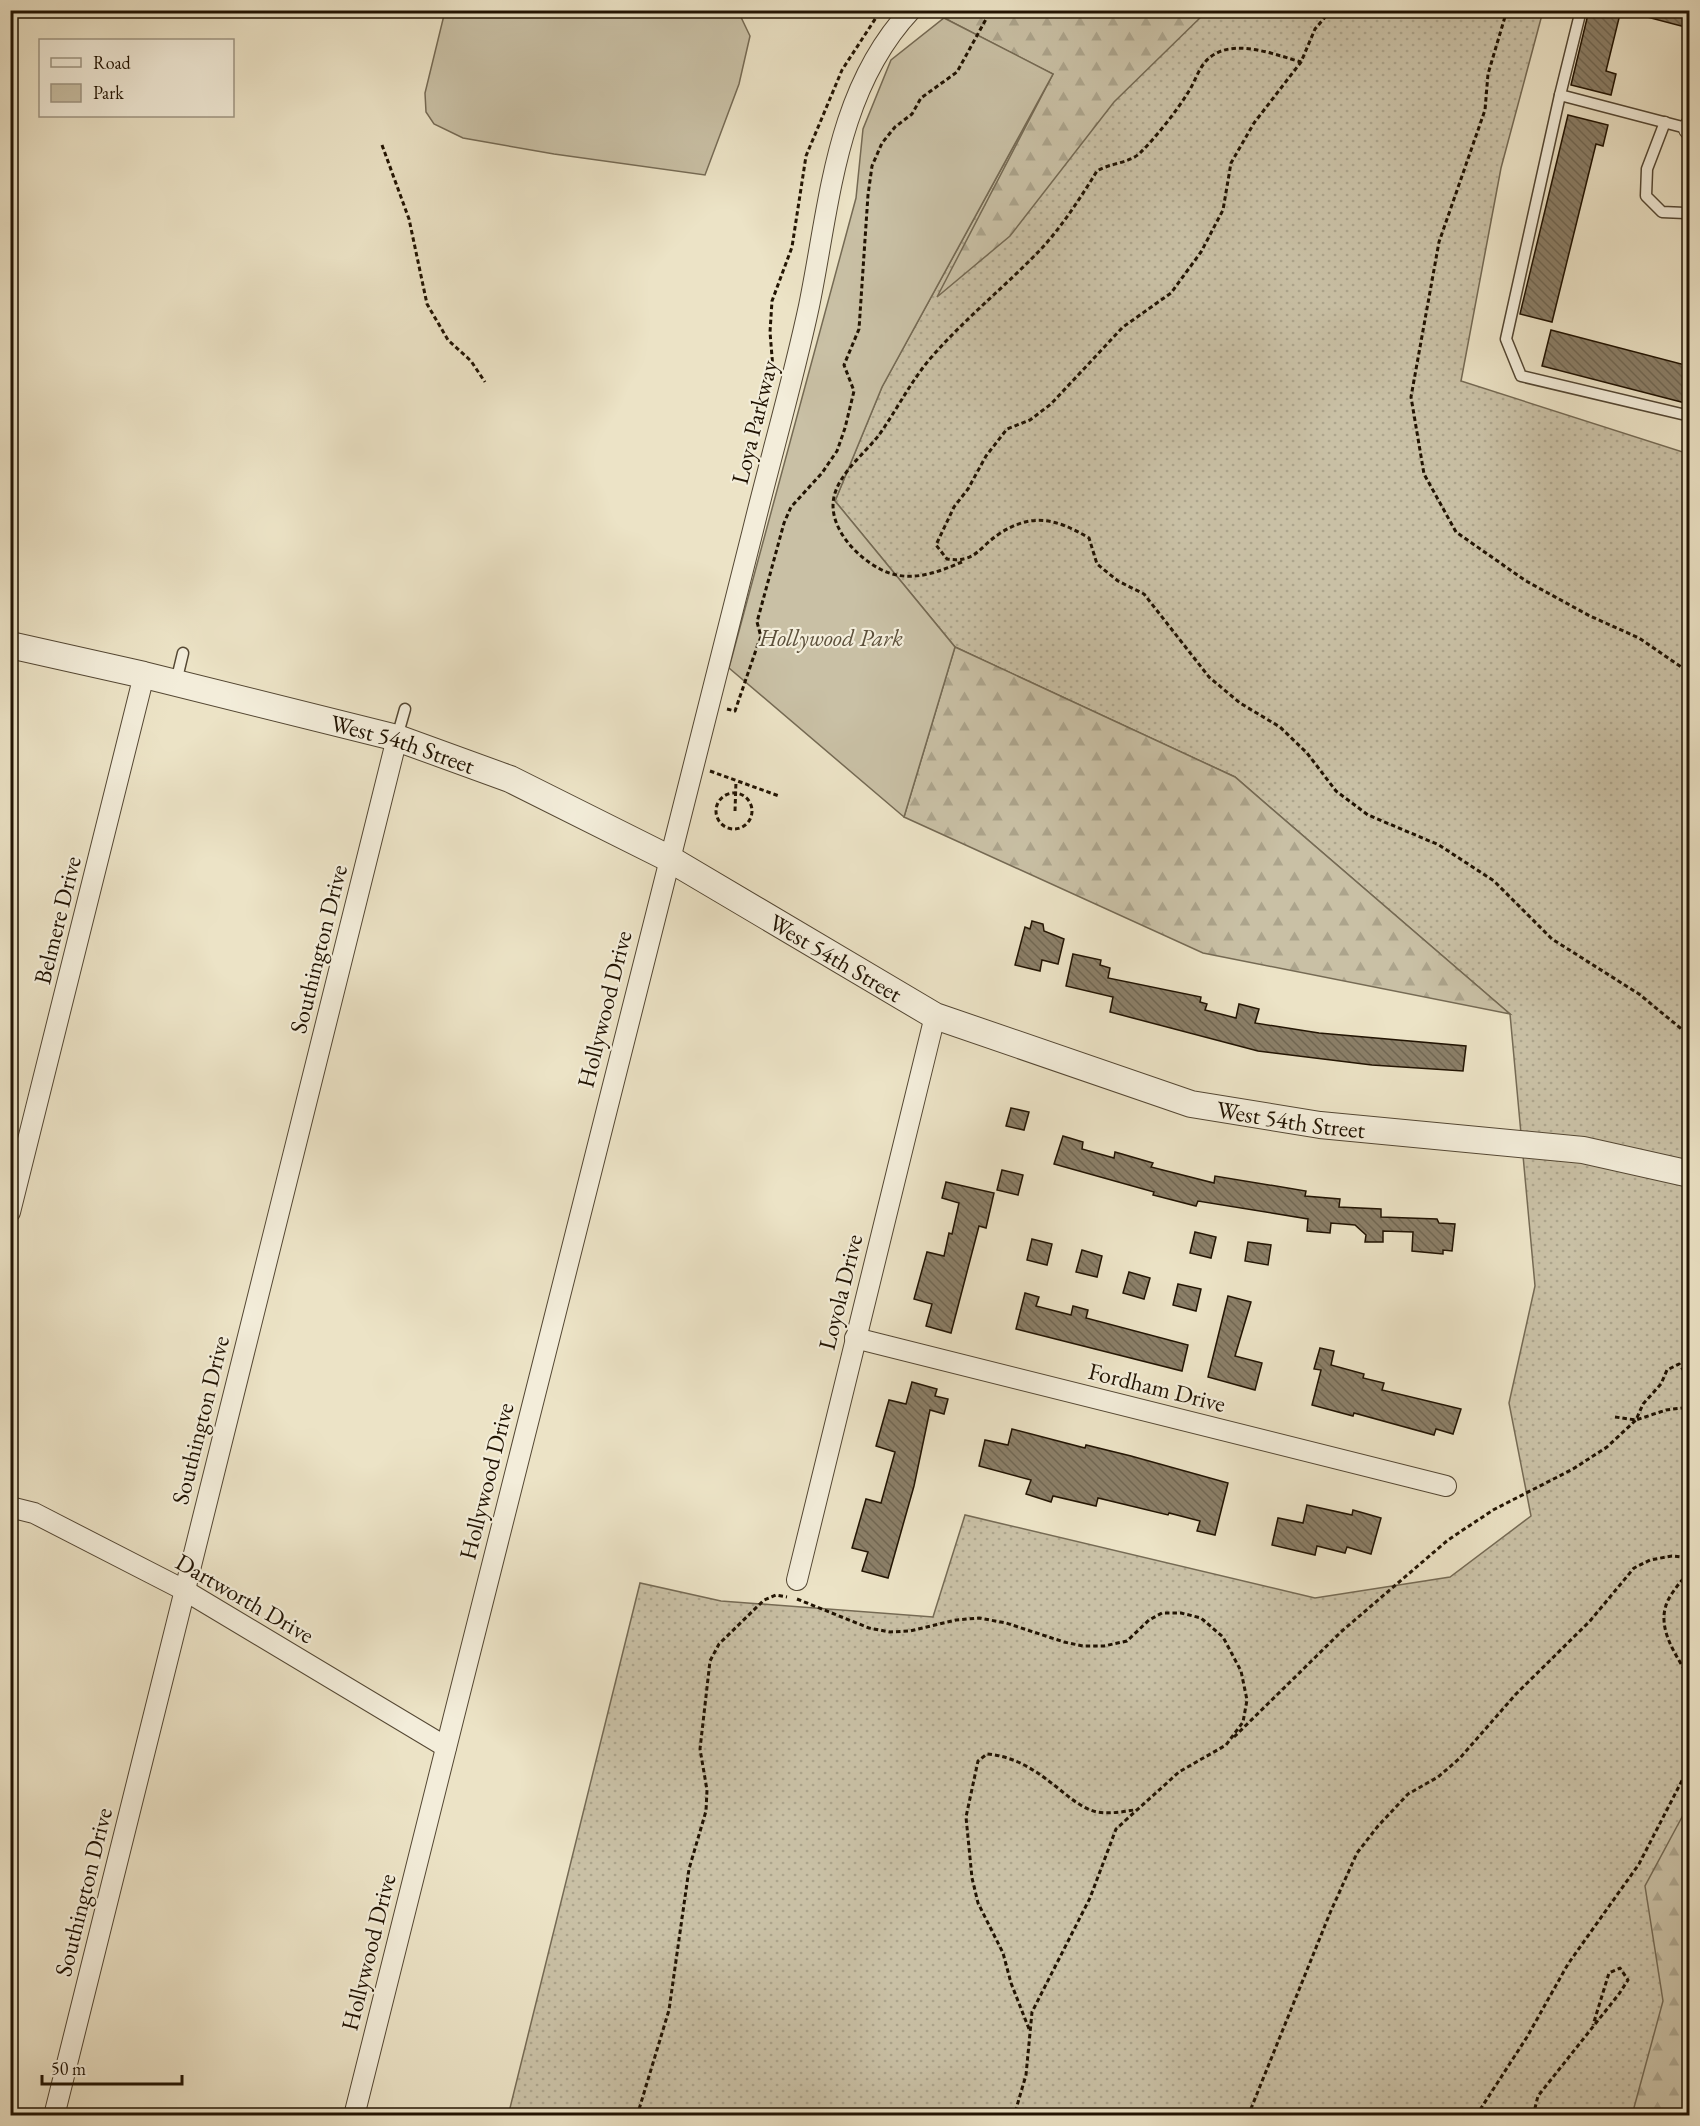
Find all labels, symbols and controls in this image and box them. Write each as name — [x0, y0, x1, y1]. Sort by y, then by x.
legend — [39, 39, 234, 117]
text: Road — [93, 51, 132, 74]
text: Park — [93, 81, 124, 104]
street label: Loya Parkway — [724, 356, 784, 487]
park label: Hollywood Park — [758, 622, 903, 653]
street label: West 54th Street — [327, 707, 480, 781]
street label: Belmere Drive — [26, 853, 88, 987]
street label: Southington Drive — [282, 861, 354, 1037]
street label: West 54th Street — [764, 906, 909, 1009]
street label: Hollywood Drive — [570, 927, 638, 1091]
street label: West 54th Street — [1214, 1093, 1367, 1145]
street label: Loyola Drive — [811, 1231, 869, 1353]
street label: Southington Drive — [164, 1332, 236, 1508]
street label: Fordham Drive — [1085, 1355, 1229, 1419]
street label: Hollywood Drive — [452, 1399, 520, 1563]
street label: Dartworth Drive — [170, 1546, 320, 1650]
street label: Southington Drive — [47, 1804, 119, 1980]
street label: Hollywood Drive — [334, 1870, 402, 2034]
scale bar — [42, 2048, 182, 2086]
text: 50 m — [51, 2057, 86, 2080]

